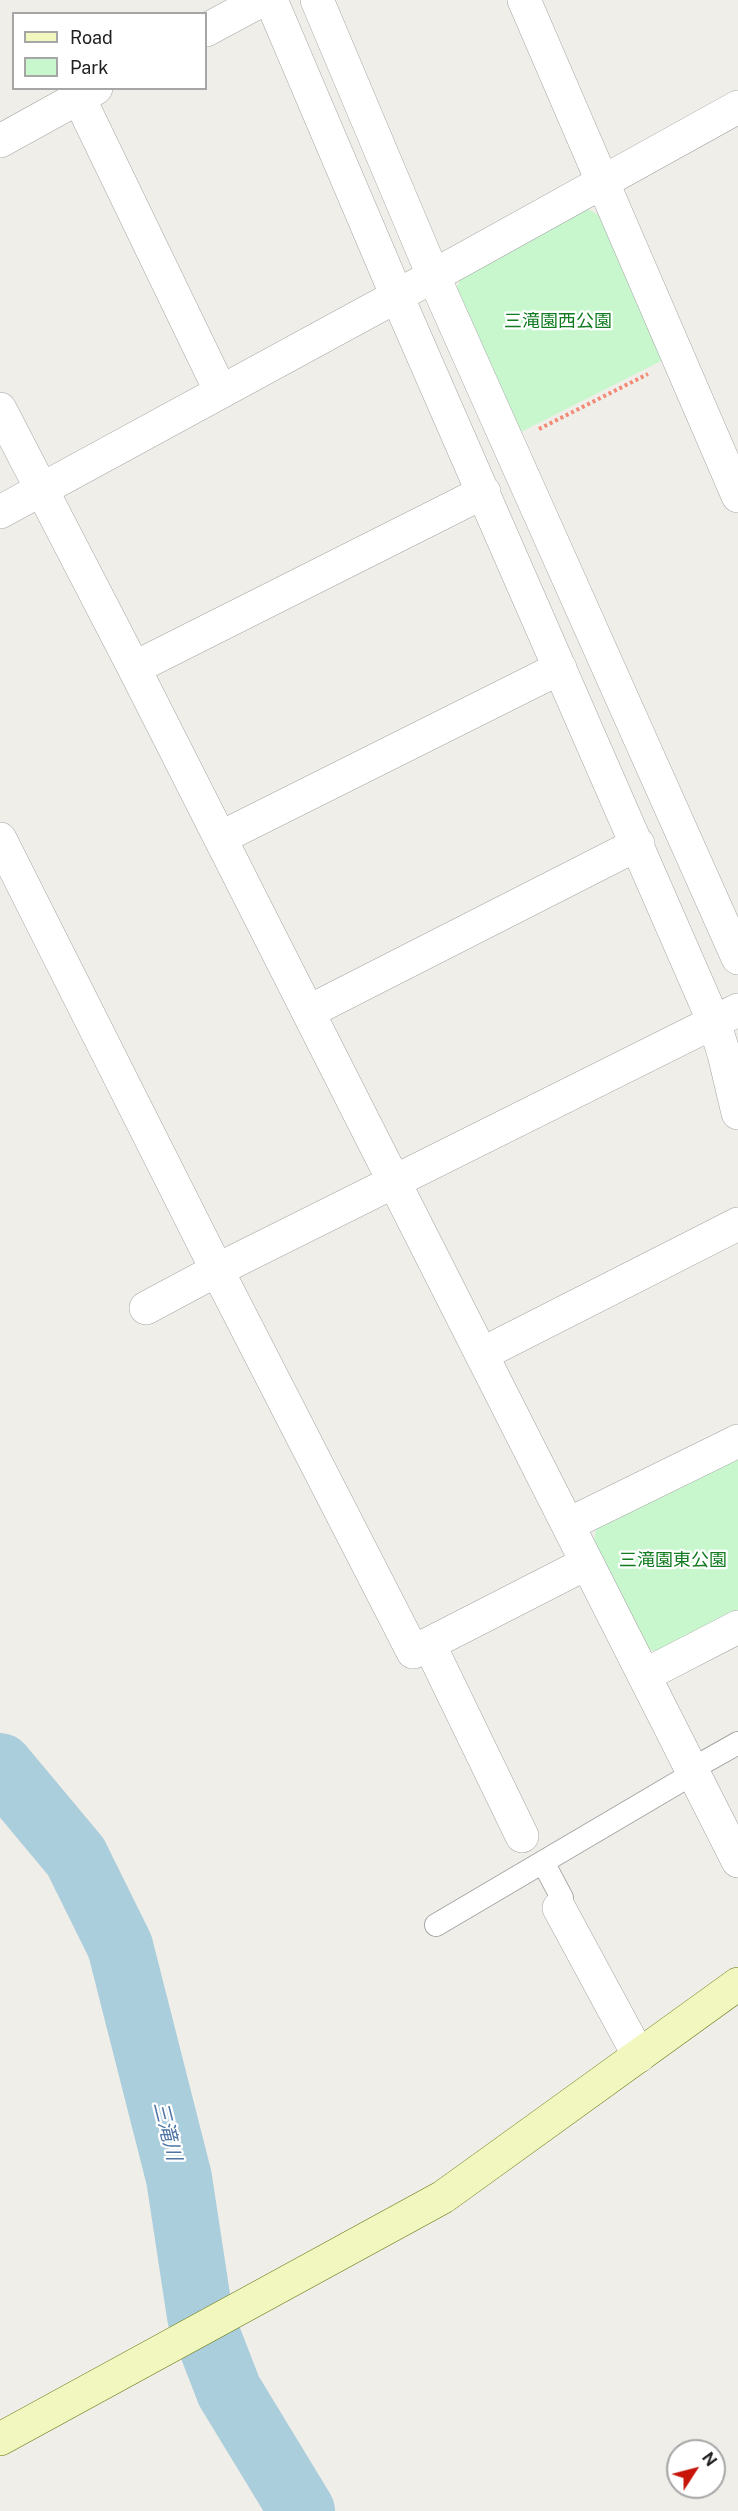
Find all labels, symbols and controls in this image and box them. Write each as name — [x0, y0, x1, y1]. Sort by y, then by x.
legend — [12, 12, 207, 90]
text: Road — [70, 27, 113, 48]
text: Park — [70, 57, 108, 78]
park label: 三滝園西公園 — [504, 310, 612, 332]
park label: 三滝園東公園 — [619, 1549, 727, 1571]
water label: 三滝川 — [148, 2099, 186, 2163]
north arrow — [666, 2439, 726, 2499]
text: N — [698, 2449, 721, 2470]

